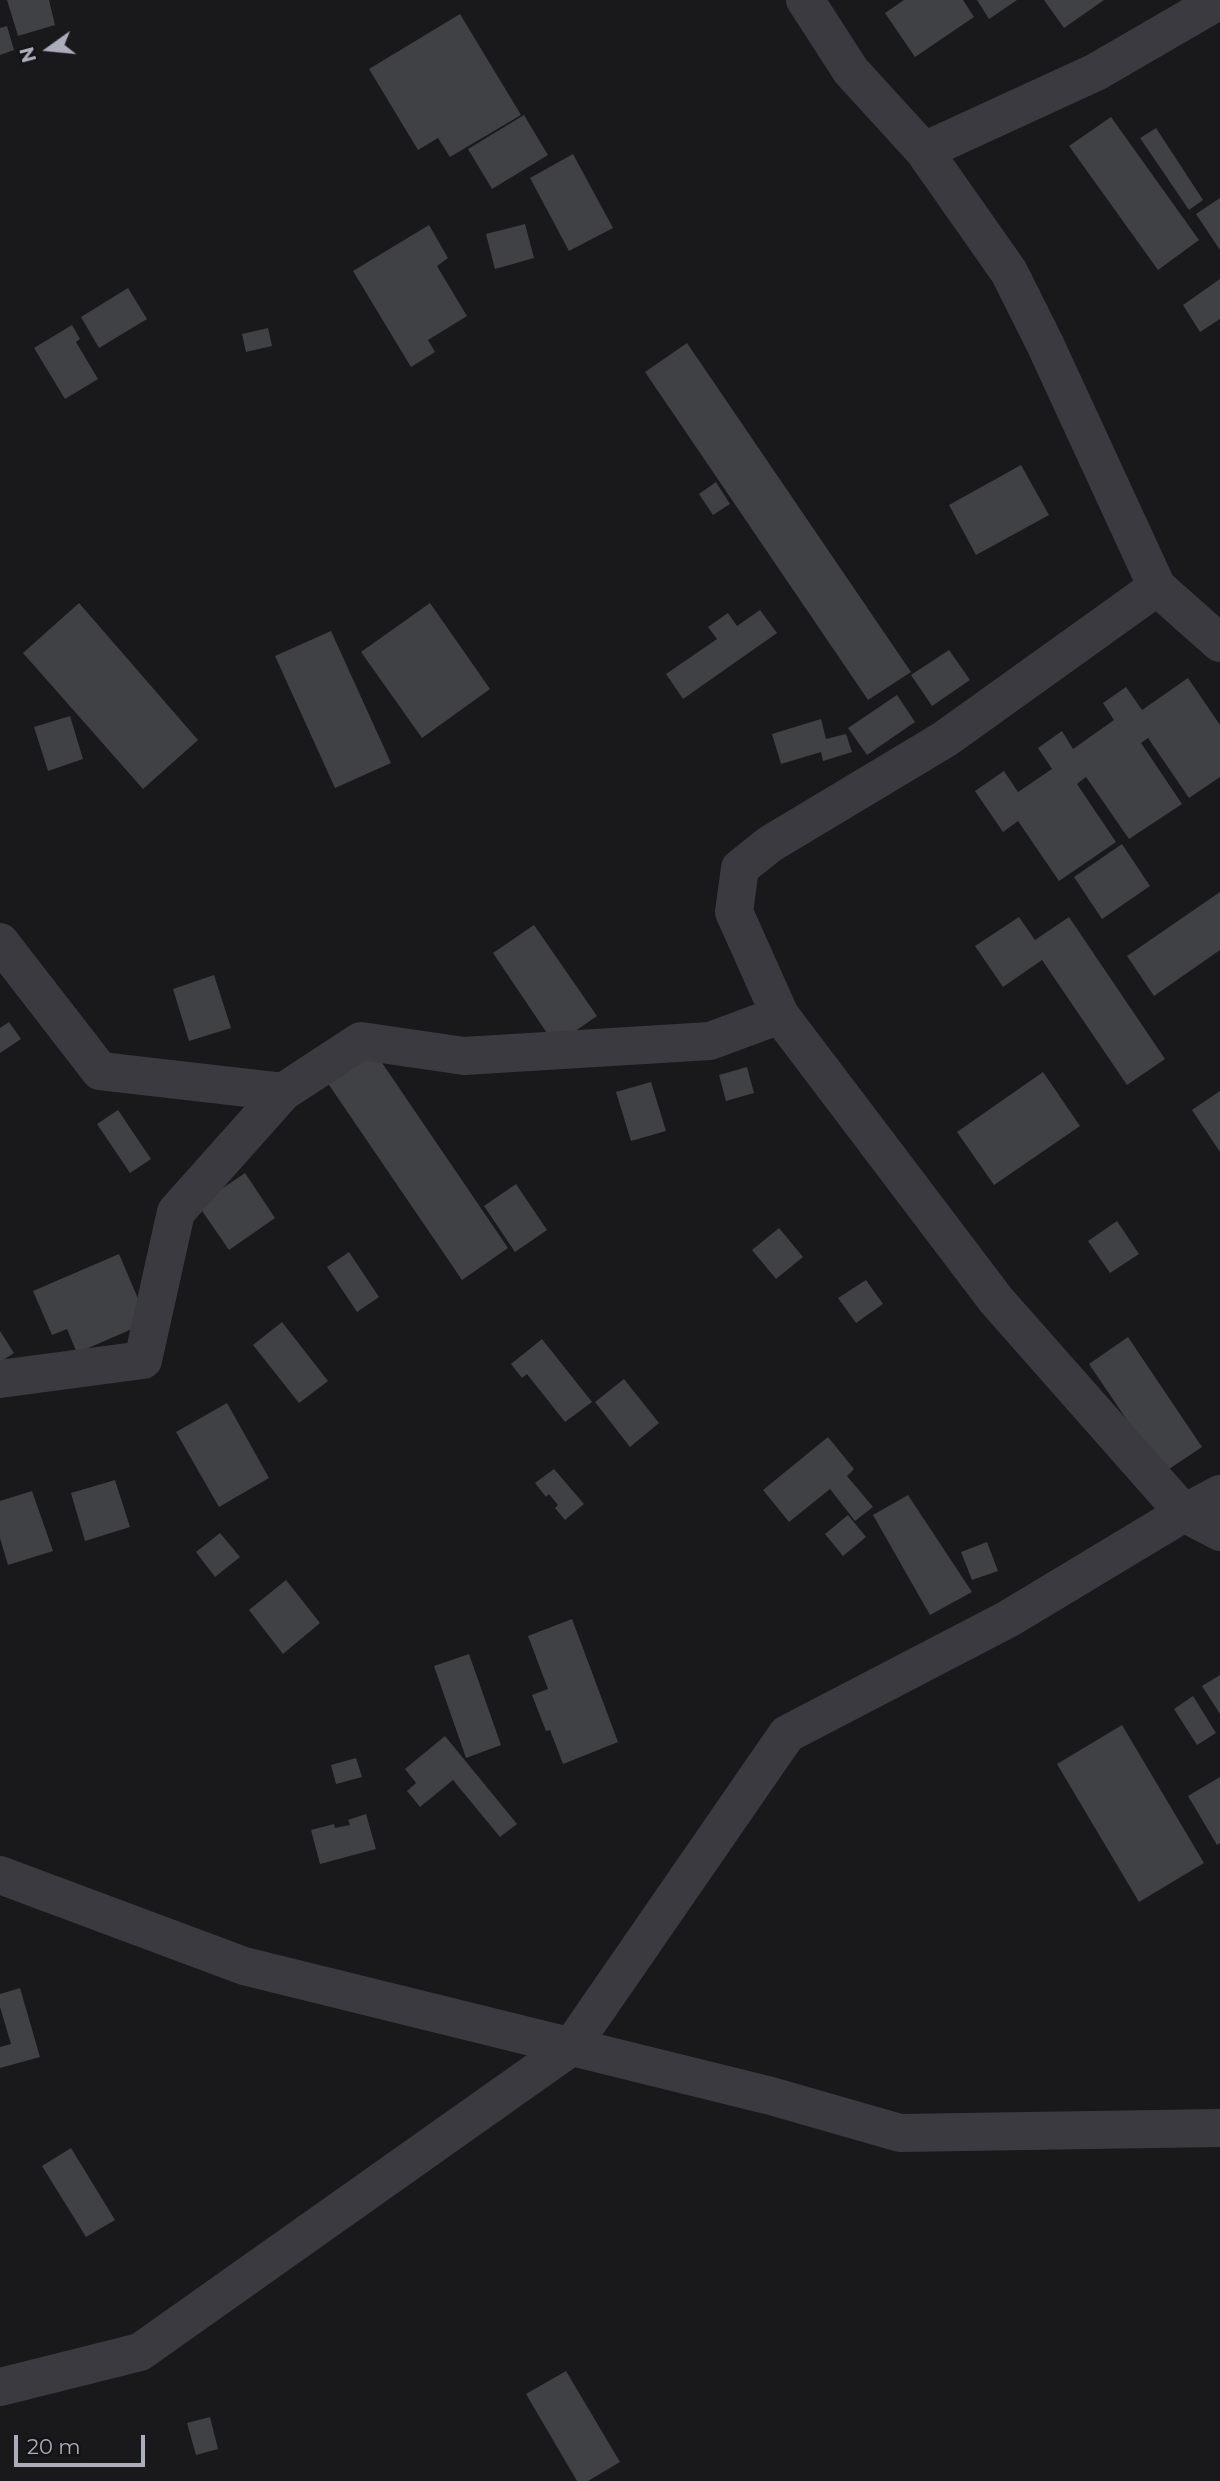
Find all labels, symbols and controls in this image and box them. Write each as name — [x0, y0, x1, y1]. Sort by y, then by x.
north arrow — [14, 14, 84, 84]
text: N — [15, 44, 41, 65]
scale bar — [18, 2422, 149, 2466]
text: 20 m — [27, 2434, 81, 2459]

